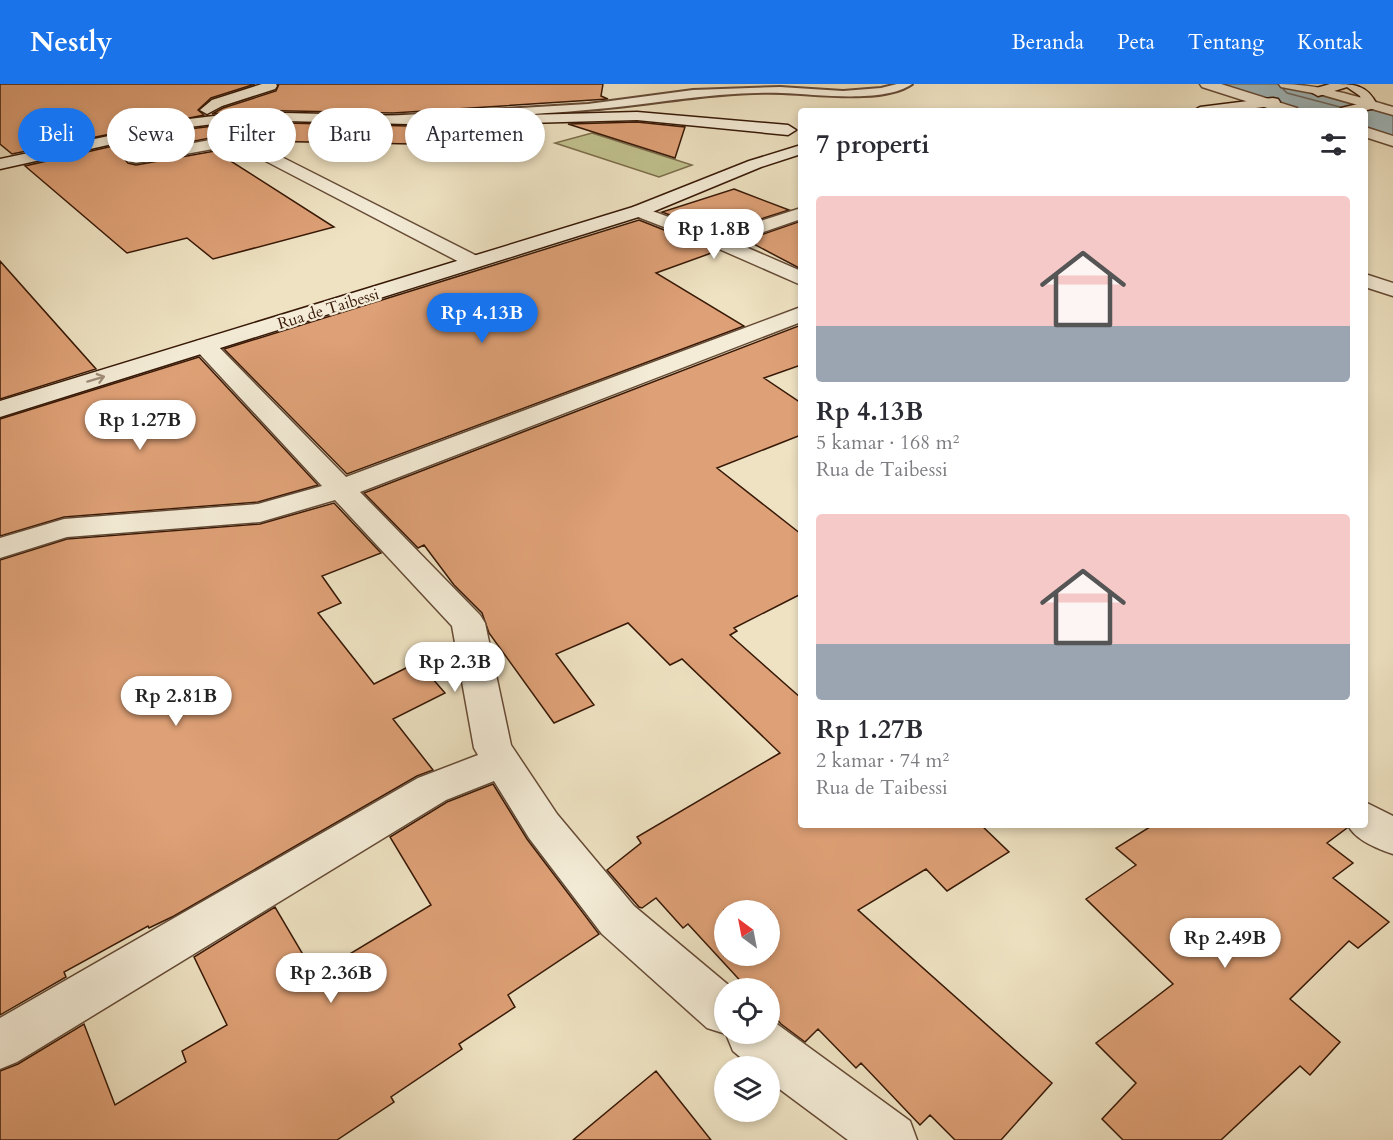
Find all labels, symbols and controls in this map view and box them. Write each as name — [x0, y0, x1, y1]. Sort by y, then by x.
text: Nestly — [30, 23, 113, 61]
text: Beranda — [1011, 28, 1084, 57]
text: Peta — [1117, 28, 1155, 57]
text: Tentang — [1188, 28, 1264, 57]
text: Kontak — [1297, 28, 1363, 57]
chip: Beli — [18, 108, 95, 162]
chip: Sewa — [107, 108, 195, 162]
chip: Filter — [207, 108, 296, 162]
chip: Baru — [308, 108, 393, 162]
chip: Apartemen — [405, 108, 545, 162]
text: 7 properti — [816, 127, 929, 162]
icon: filters — [1317, 128, 1350, 161]
pin: Rp 1.8B — [659, 209, 769, 260]
text: Rp 1.8B — [678, 215, 750, 242]
icon: home — [1029, 235, 1137, 343]
street label: Rua de Taibessi — [275, 283, 382, 335]
pin: Rp 4.13B — [420, 293, 544, 344]
text: Rp 4.13B — [441, 299, 523, 326]
one-way arrow — [86, 373, 105, 384]
text: Rp 4.13B — [816, 394, 923, 429]
pin: Rp 1.27B — [78, 400, 202, 451]
text: Rp 1.27B — [99, 406, 181, 433]
text: 5 kamar · 168 m² — [816, 429, 959, 456]
text: Rua de Taibessi — [816, 456, 948, 483]
icon: home — [1029, 553, 1137, 661]
pin: Rp 2.3B — [400, 642, 510, 693]
text: Rp 2.3B — [419, 648, 491, 675]
pin: Rp 2.81B — [114, 676, 238, 727]
text: Rp 2.81B — [135, 682, 217, 709]
text: Rp 1.27B — [816, 712, 923, 747]
text: 2 kamar · 74 m² — [816, 747, 949, 774]
text: Rua de Taibessi — [816, 774, 948, 801]
north arrow — [714, 900, 780, 966]
map controls — [714, 900, 780, 1122]
pin: Rp 2.49B — [1163, 918, 1287, 969]
text: Rp 2.49B — [1184, 924, 1266, 951]
pin: Rp 2.36B — [269, 953, 393, 1004]
text: Rp 2.36B — [290, 959, 372, 986]
button: locate — [714, 978, 780, 1044]
button: layers — [714, 1056, 780, 1122]

